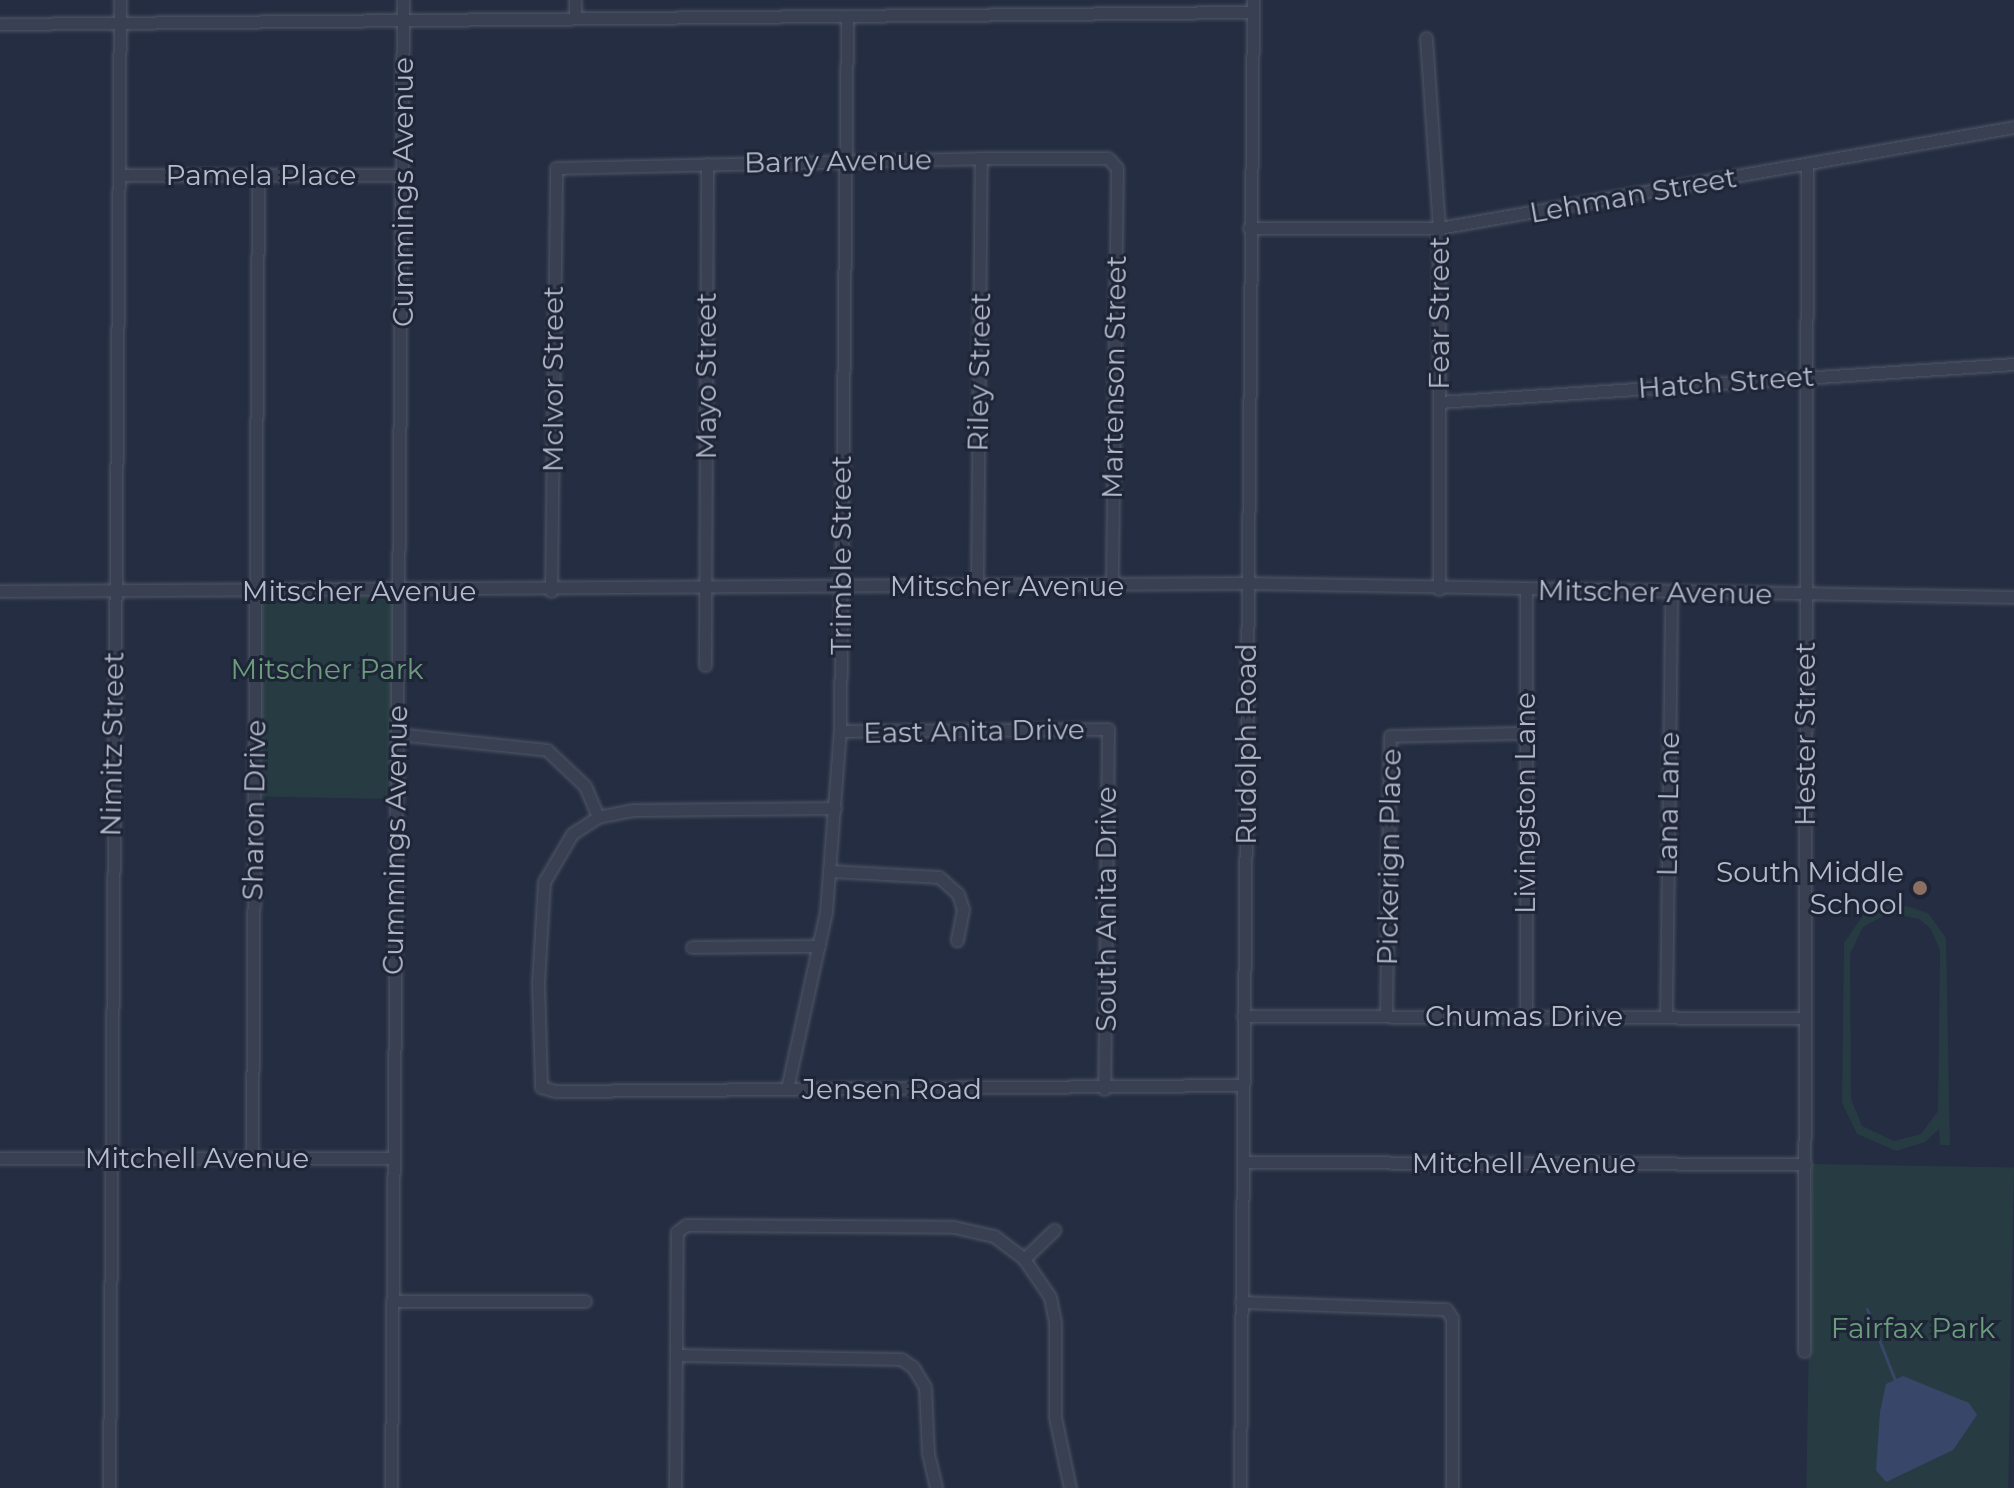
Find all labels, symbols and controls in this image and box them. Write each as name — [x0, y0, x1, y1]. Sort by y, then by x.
street label: Cummings Avenue — [386, 57, 420, 327]
street label: Barry Avenue — [744, 143, 932, 179]
street label: Pamela Place — [166, 158, 356, 192]
street label: Lehman Street — [1527, 160, 1739, 230]
street label: Fear Street — [1422, 236, 1456, 390]
street label: Martenson Street — [1095, 255, 1133, 499]
street label: McIvor Street — [536, 286, 570, 472]
street label: Mayo Street — [689, 292, 723, 460]
street label: Riley Street — [961, 292, 997, 452]
street label: Hatch Street — [1637, 359, 1815, 405]
street label: Trimble Street — [824, 455, 858, 655]
street label: Mitscher Avenue — [890, 569, 1124, 603]
street label: Mitscher Avenue — [1537, 573, 1773, 611]
street label: Mitscher Avenue — [242, 574, 476, 608]
street label: Hester Street — [1788, 642, 1822, 826]
street label: Rudolph Road — [1229, 643, 1263, 845]
street label: Nimitz Street — [94, 651, 130, 837]
park label: Mitscher Park — [231, 652, 423, 686]
street label: Livingston Lane — [1508, 692, 1542, 914]
street label: Cummings Avenue — [376, 705, 414, 975]
street label: East Anita Drive — [863, 712, 1085, 750]
street label: Sharon Drive — [236, 719, 272, 901]
street label: Lana Lane — [1650, 731, 1686, 877]
street label: Pickerign Place — [1370, 748, 1408, 966]
street label: South Anita Drive — [1089, 786, 1123, 1032]
place label: South Middle School — [1716, 855, 1904, 921]
marker: South Middle School — [1911, 879, 1929, 897]
street label: Chumas Drive — [1425, 999, 1623, 1033]
street label: Jensen Road — [802, 1072, 982, 1106]
street label: Mitchell Avenue — [85, 1141, 309, 1175]
street label: Mitchell Avenue — [1412, 1146, 1636, 1180]
park label: Fairfax Park — [1831, 1311, 1995, 1345]

